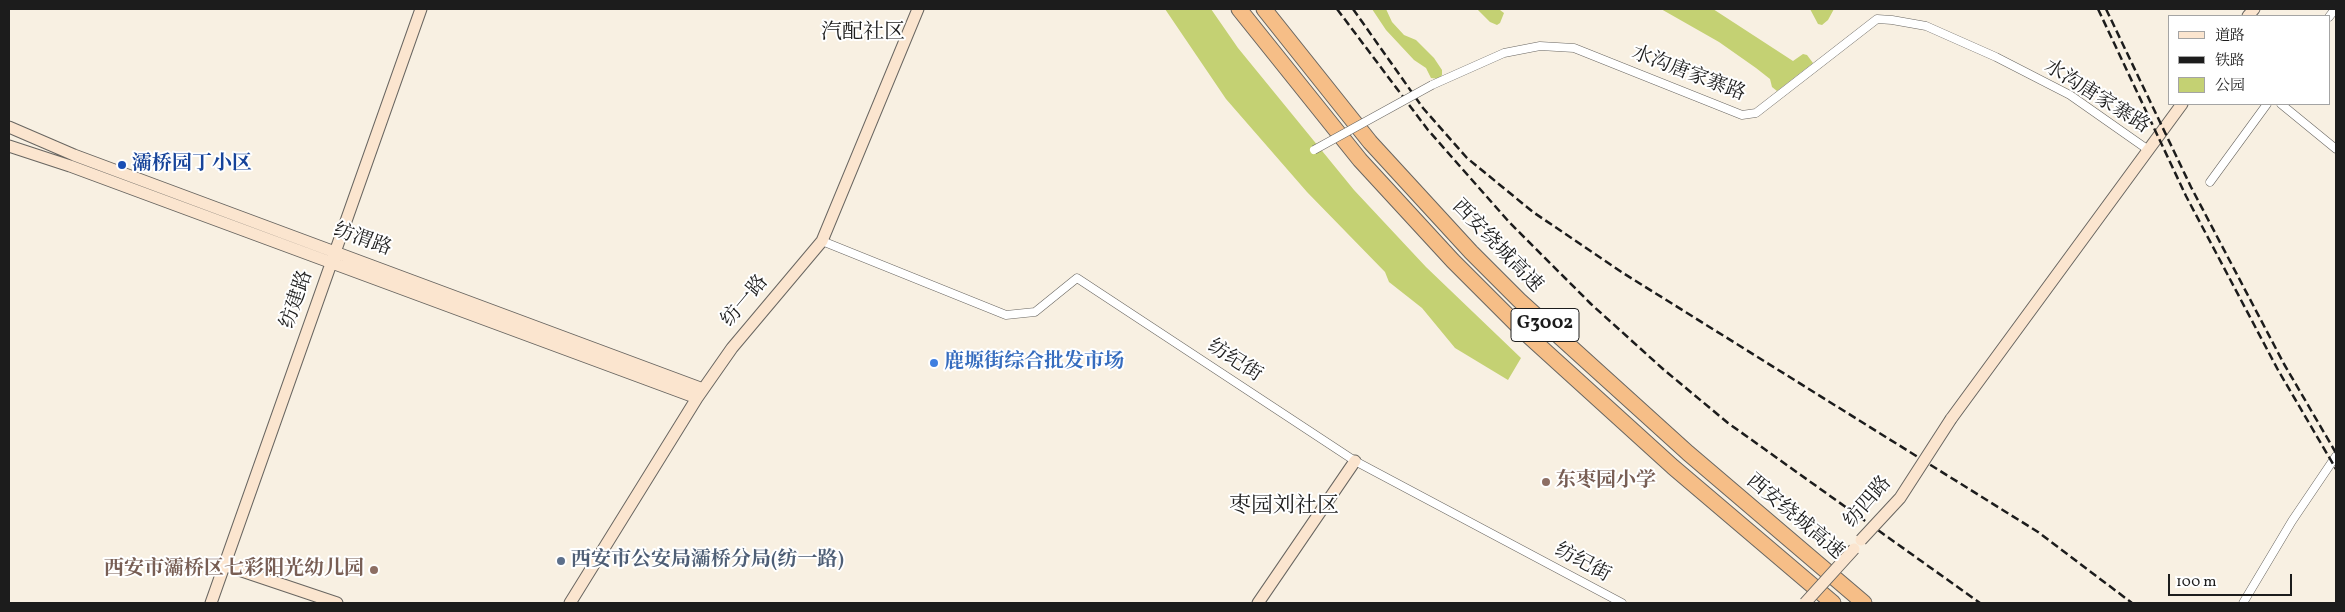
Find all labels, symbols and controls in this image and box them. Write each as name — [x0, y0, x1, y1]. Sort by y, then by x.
legend — [2168, 15, 2330, 105]
district label: 汽配社区 — [821, 21, 905, 47]
text: 道路 — [2215, 26, 2245, 47]
street label: 水沟唐家寨路 — [1628, 42, 1748, 108]
text: 铁路 — [2215, 51, 2245, 72]
street label: 水沟唐家寨路 — [2039, 56, 2153, 140]
text: 公园 — [2215, 76, 2245, 97]
place label: 灞桥园丁小区 — [132, 153, 252, 177]
marker: 灞桥园丁小区 — [116, 159, 128, 171]
street label: 西安绕城高速 — [1446, 196, 1546, 298]
street label: 纺渭路 — [330, 219, 394, 263]
street label: 纺建路 — [277, 268, 319, 332]
street label: 纺一路 — [718, 271, 774, 333]
road number: G3002 — [1511, 308, 1579, 342]
street label: 纺纪街 — [1202, 336, 1266, 388]
place label: 鹿塬街综合批发市场 — [944, 351, 1124, 375]
marker: 鹿塬街综合批发市场 — [928, 357, 940, 369]
place label: 东枣园小学 — [1556, 470, 1656, 494]
street label: 西安绕城高速 — [1740, 470, 1848, 566]
street label: 纺四路 — [1840, 472, 1898, 534]
marker: 东枣园小学 — [1540, 476, 1552, 488]
district label: 枣园刘社区 — [1229, 495, 1339, 521]
street label: 纺纪街 — [1550, 539, 1614, 589]
place label: 西安市公安局灞桥分局(纺一路) — [571, 549, 844, 573]
marker: 西安市公安局灞桥分局(纺一路) — [555, 555, 567, 567]
place label: 西安市灞桥区七彩阳光幼儿园 — [104, 558, 364, 582]
marker: 西安市灞桥区七彩阳光幼儿园 — [368, 564, 380, 576]
scale bar — [2170, 564, 2294, 596]
text: 100 m — [2176, 572, 2216, 593]

